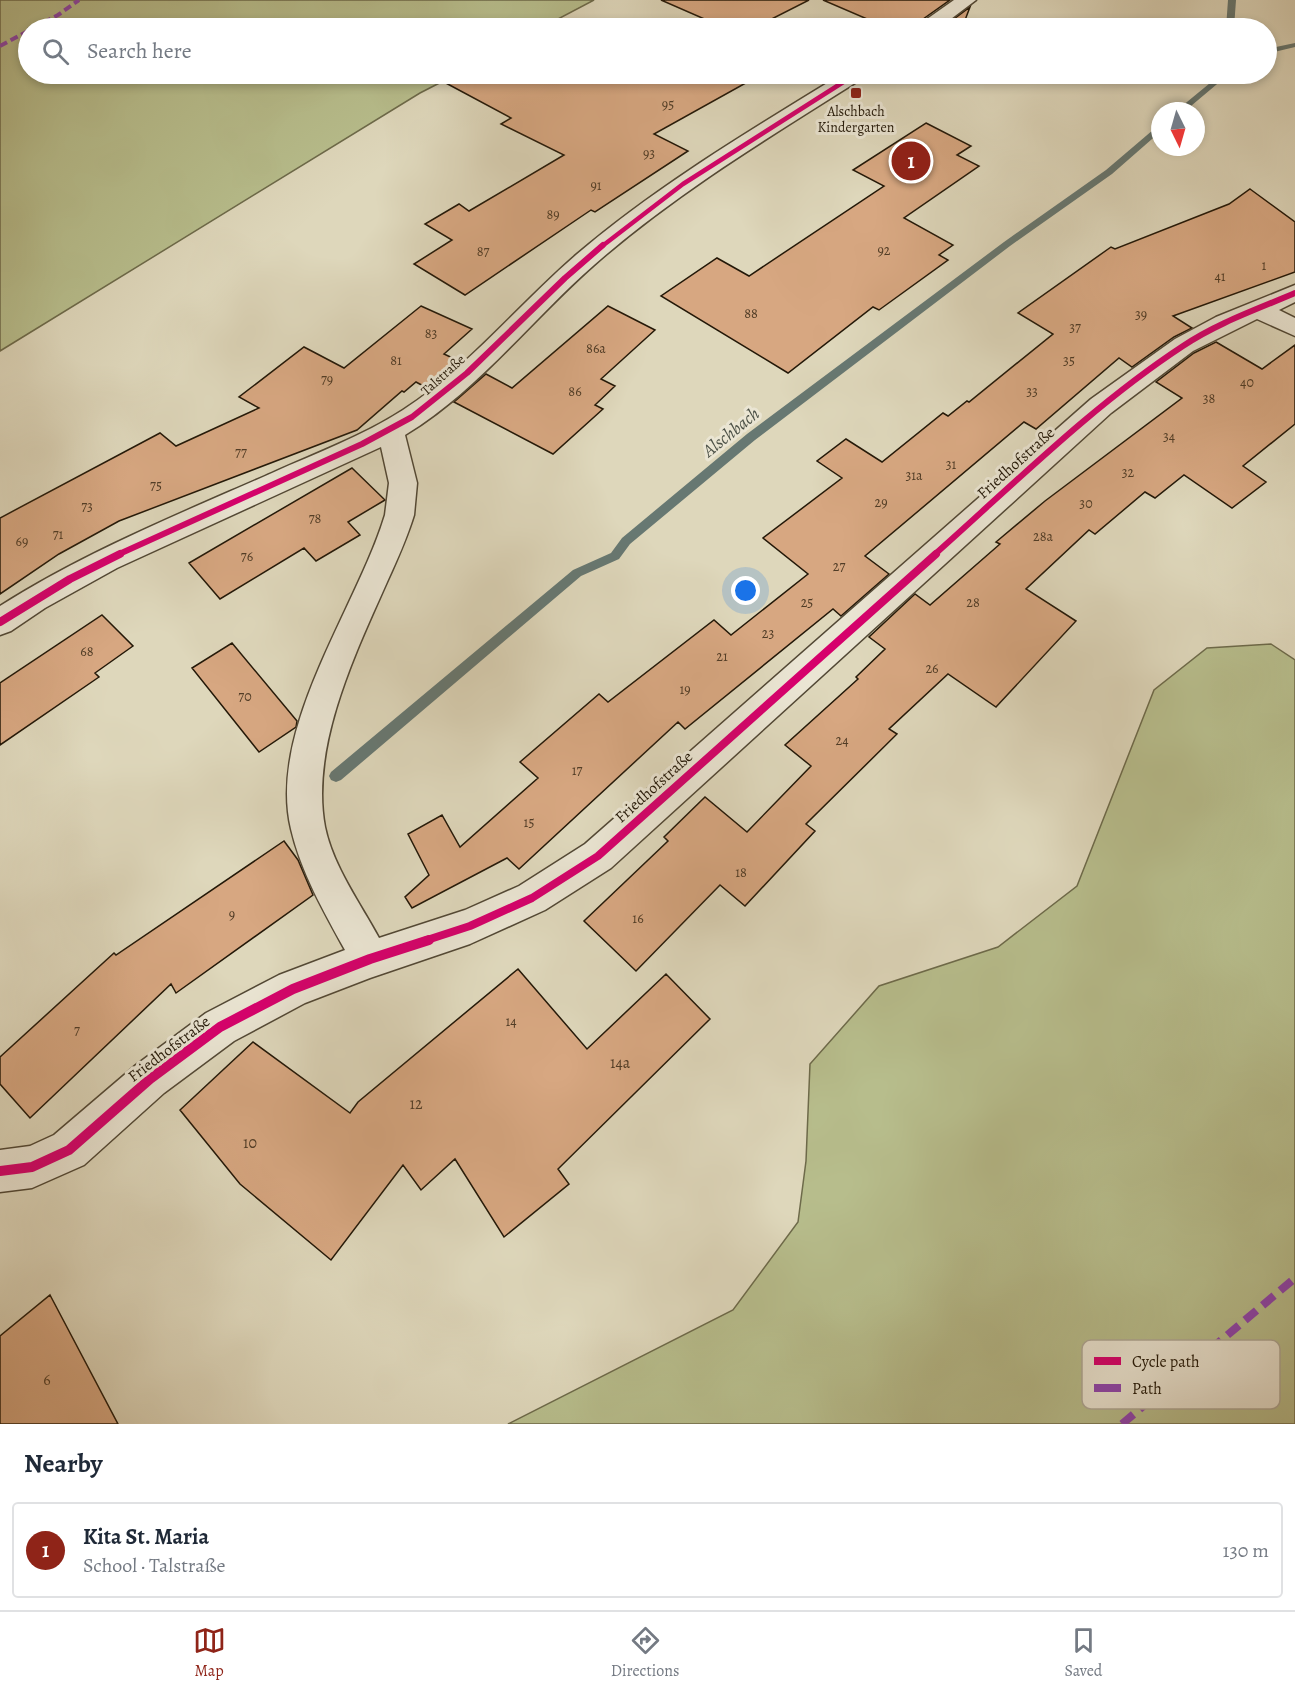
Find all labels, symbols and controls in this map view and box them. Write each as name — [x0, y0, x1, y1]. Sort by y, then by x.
search box — [18, 18, 1277, 84]
icon: search — [39, 35, 72, 68]
text: Search here — [87, 36, 192, 66]
marker: Alschbach Kindergarten — [849, 86, 863, 100]
house number: 95 — [662, 95, 674, 114]
place label: Alschbach Kindergarten — [818, 102, 895, 137]
north arrow — [1151, 102, 1205, 156]
pin: 1 — [892, 138, 930, 184]
house number: 93 — [643, 144, 655, 163]
house number: 91 — [590, 176, 602, 195]
house number: 89 — [546, 205, 560, 224]
house number: 92 — [877, 241, 891, 260]
house number: 87 — [477, 242, 489, 261]
house number: 1 — [1262, 256, 1267, 275]
house number: 41 — [1214, 267, 1226, 286]
house number: 88 — [744, 304, 758, 323]
house number: 39 — [1135, 305, 1147, 324]
house number: 37 — [1069, 318, 1081, 337]
house number: 83 — [425, 324, 437, 343]
house number: 86a — [586, 339, 606, 358]
street label: Talstraße — [417, 350, 469, 400]
house number: 81 — [390, 351, 402, 370]
house number: 35 — [1063, 351, 1075, 370]
house number: 79 — [321, 370, 333, 389]
house number: 40 — [1240, 373, 1254, 392]
house number: 86 — [568, 382, 582, 401]
house number: 33 — [1026, 382, 1038, 401]
house number: 38 — [1203, 389, 1216, 408]
water label: Alschbach — [697, 402, 765, 463]
street label: Friedhofstraße — [972, 422, 1060, 504]
house number: 34 — [1163, 427, 1175, 446]
house number: 77 — [235, 443, 247, 462]
house number: 31 — [946, 455, 957, 474]
house number: 32 — [1122, 463, 1135, 482]
house number: 31a — [905, 466, 923, 485]
house number: 75 — [150, 476, 162, 495]
house number: 29 — [874, 493, 888, 512]
house number: 30 — [1079, 494, 1093, 513]
house number: 73 — [81, 497, 93, 516]
house number: 78 — [309, 509, 322, 528]
house number: 71 — [53, 525, 64, 544]
house number: 28a — [1033, 527, 1053, 546]
house number: 69 — [16, 532, 28, 551]
house number: 76 — [241, 547, 253, 566]
house number: 27 — [833, 557, 845, 576]
your location — [731, 576, 760, 605]
house number: 25 — [801, 593, 813, 612]
house number: 28 — [966, 593, 980, 612]
house number: 23 — [762, 624, 774, 643]
house number: 68 — [80, 642, 94, 661]
house number: 21 — [716, 647, 728, 666]
house number: 26 — [925, 659, 939, 678]
house number: 19 — [679, 680, 691, 699]
house number: 70 — [238, 687, 252, 706]
house number: 24 — [836, 731, 849, 750]
street label: Friedhofstraße — [610, 746, 698, 828]
house number: 17 — [572, 761, 582, 780]
house number: 15 — [524, 813, 534, 832]
house number: 18 — [735, 863, 747, 882]
house number: 9 — [229, 905, 235, 924]
house number: 16 — [632, 909, 644, 928]
street label: Friedhofstraße — [123, 1011, 215, 1087]
house number: 14 — [505, 1012, 517, 1031]
house number: 7 — [74, 1021, 80, 1040]
house number: 14a — [610, 1052, 631, 1074]
house number: 12 — [409, 1093, 423, 1115]
house number: 10 — [243, 1132, 257, 1154]
legend — [1082, 1340, 1280, 1409]
text: Cycle path — [1132, 1351, 1200, 1373]
house number: 6 — [43, 1369, 51, 1391]
text: Path — [1132, 1378, 1162, 1400]
text: Nearby — [24, 1446, 103, 1481]
text: Kita St. Maria — [83, 1522, 209, 1552]
text: 1 — [42, 1537, 49, 1564]
text: 130 m — [1223, 1537, 1269, 1564]
text: School · Talstraße — [83, 1552, 225, 1579]
tab: Map — [193, 1624, 226, 1682]
tab: Directions — [611, 1624, 679, 1682]
tab: Saved — [1064, 1624, 1102, 1682]

